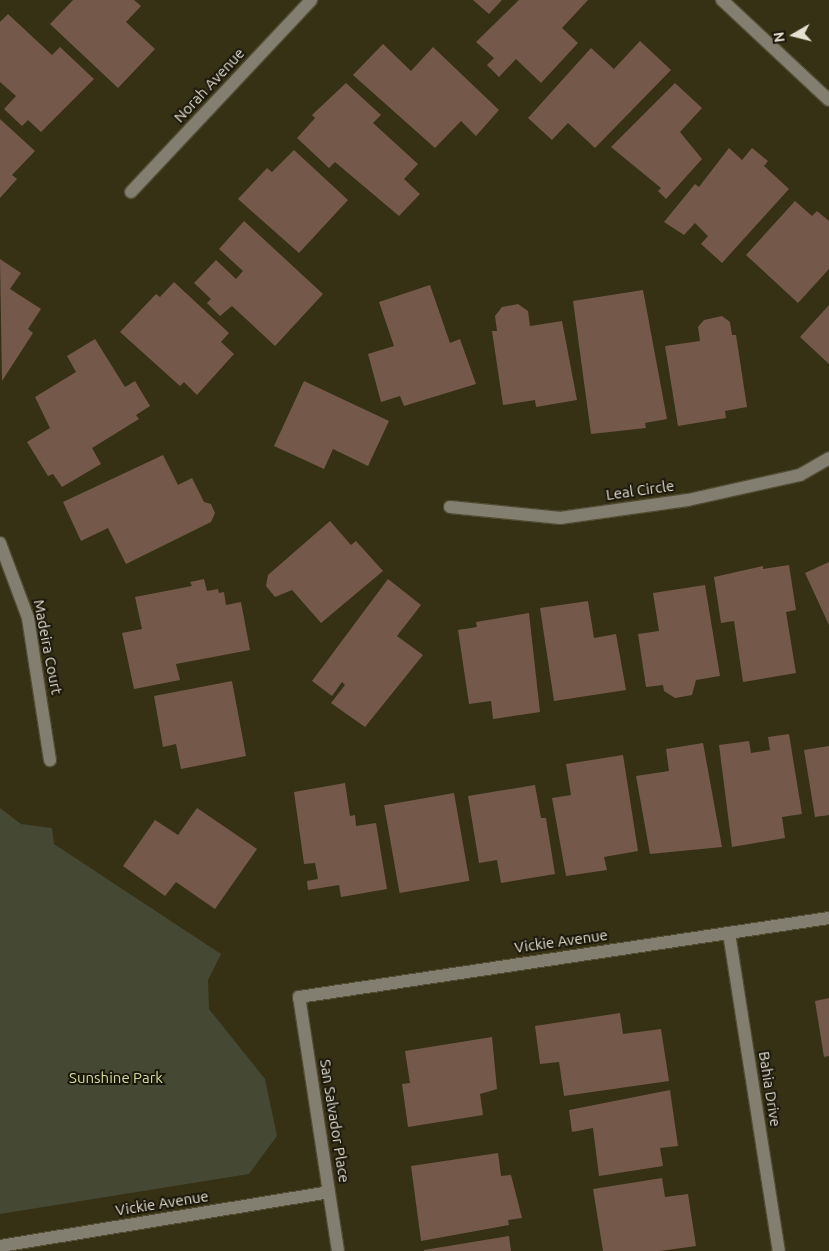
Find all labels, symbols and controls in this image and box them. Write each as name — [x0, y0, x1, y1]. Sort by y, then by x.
north arrow — [769, 10, 819, 60]
text: N — [770, 31, 788, 43]
street label: Norah Avenue — [170, 44, 248, 126]
street label: Leal Circle — [605, 476, 675, 504]
street label: Madeira Court — [30, 598, 66, 696]
street label: Vickie Avenue — [513, 926, 609, 956]
street label: Bahia Drive — [755, 1050, 785, 1128]
street label: San Salvador Place — [316, 1058, 354, 1184]
park label: Sunshine Park — [69, 1069, 163, 1087]
street label: Vickie Avenue — [114, 1187, 210, 1219]

